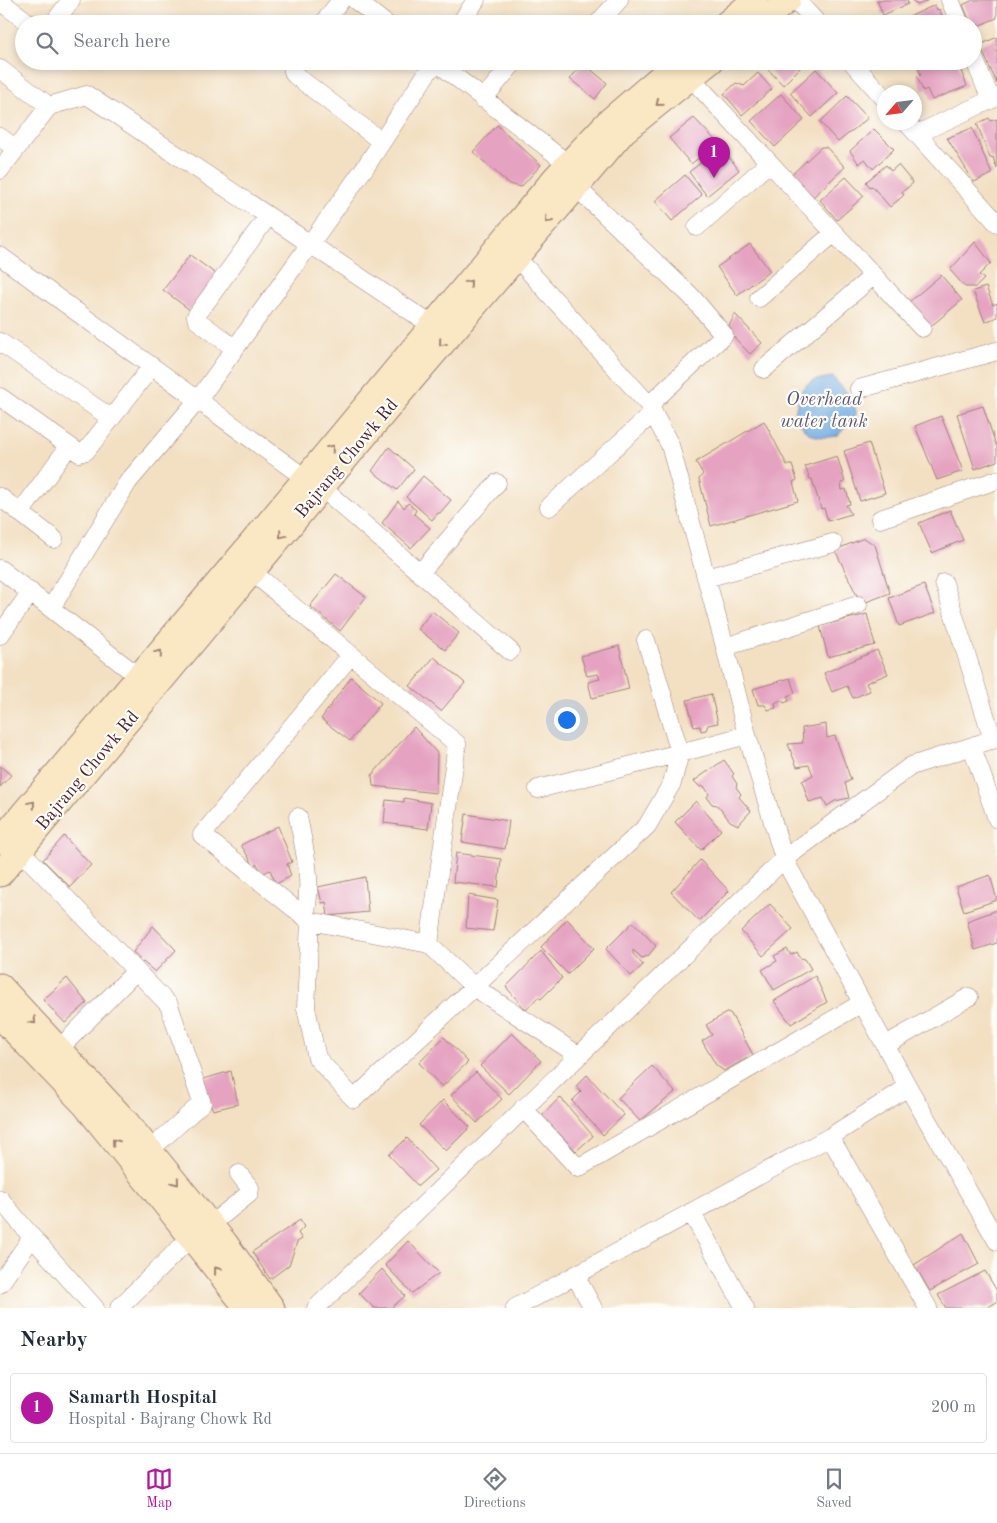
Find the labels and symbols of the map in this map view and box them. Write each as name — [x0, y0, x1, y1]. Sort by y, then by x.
north arrow — [877, 85, 922, 130]
one-way arrow — [656, 97, 665, 106]
pin: 1 — [698, 137, 730, 178]
one-way arrow — [545, 214, 553, 223]
one-way arrow — [463, 280, 472, 289]
one-way arrow — [439, 338, 448, 347]
water label: Overhead water tank — [780, 391, 868, 432]
street label: Bajrang Chowk Rd — [292, 396, 402, 521]
one-way arrow — [325, 445, 334, 454]
one-way arrow — [278, 530, 287, 539]
one-way arrow — [154, 650, 162, 659]
your location — [554, 707, 580, 733]
street label: Bajrang Chowk Rd — [33, 708, 143, 833]
one-way arrow — [26, 800, 35, 809]
one-way arrow — [27, 1016, 36, 1025]
one-way arrow — [112, 1139, 121, 1148]
one-way arrow — [170, 1176, 178, 1185]
one-way arrow — [213, 1266, 222, 1275]

